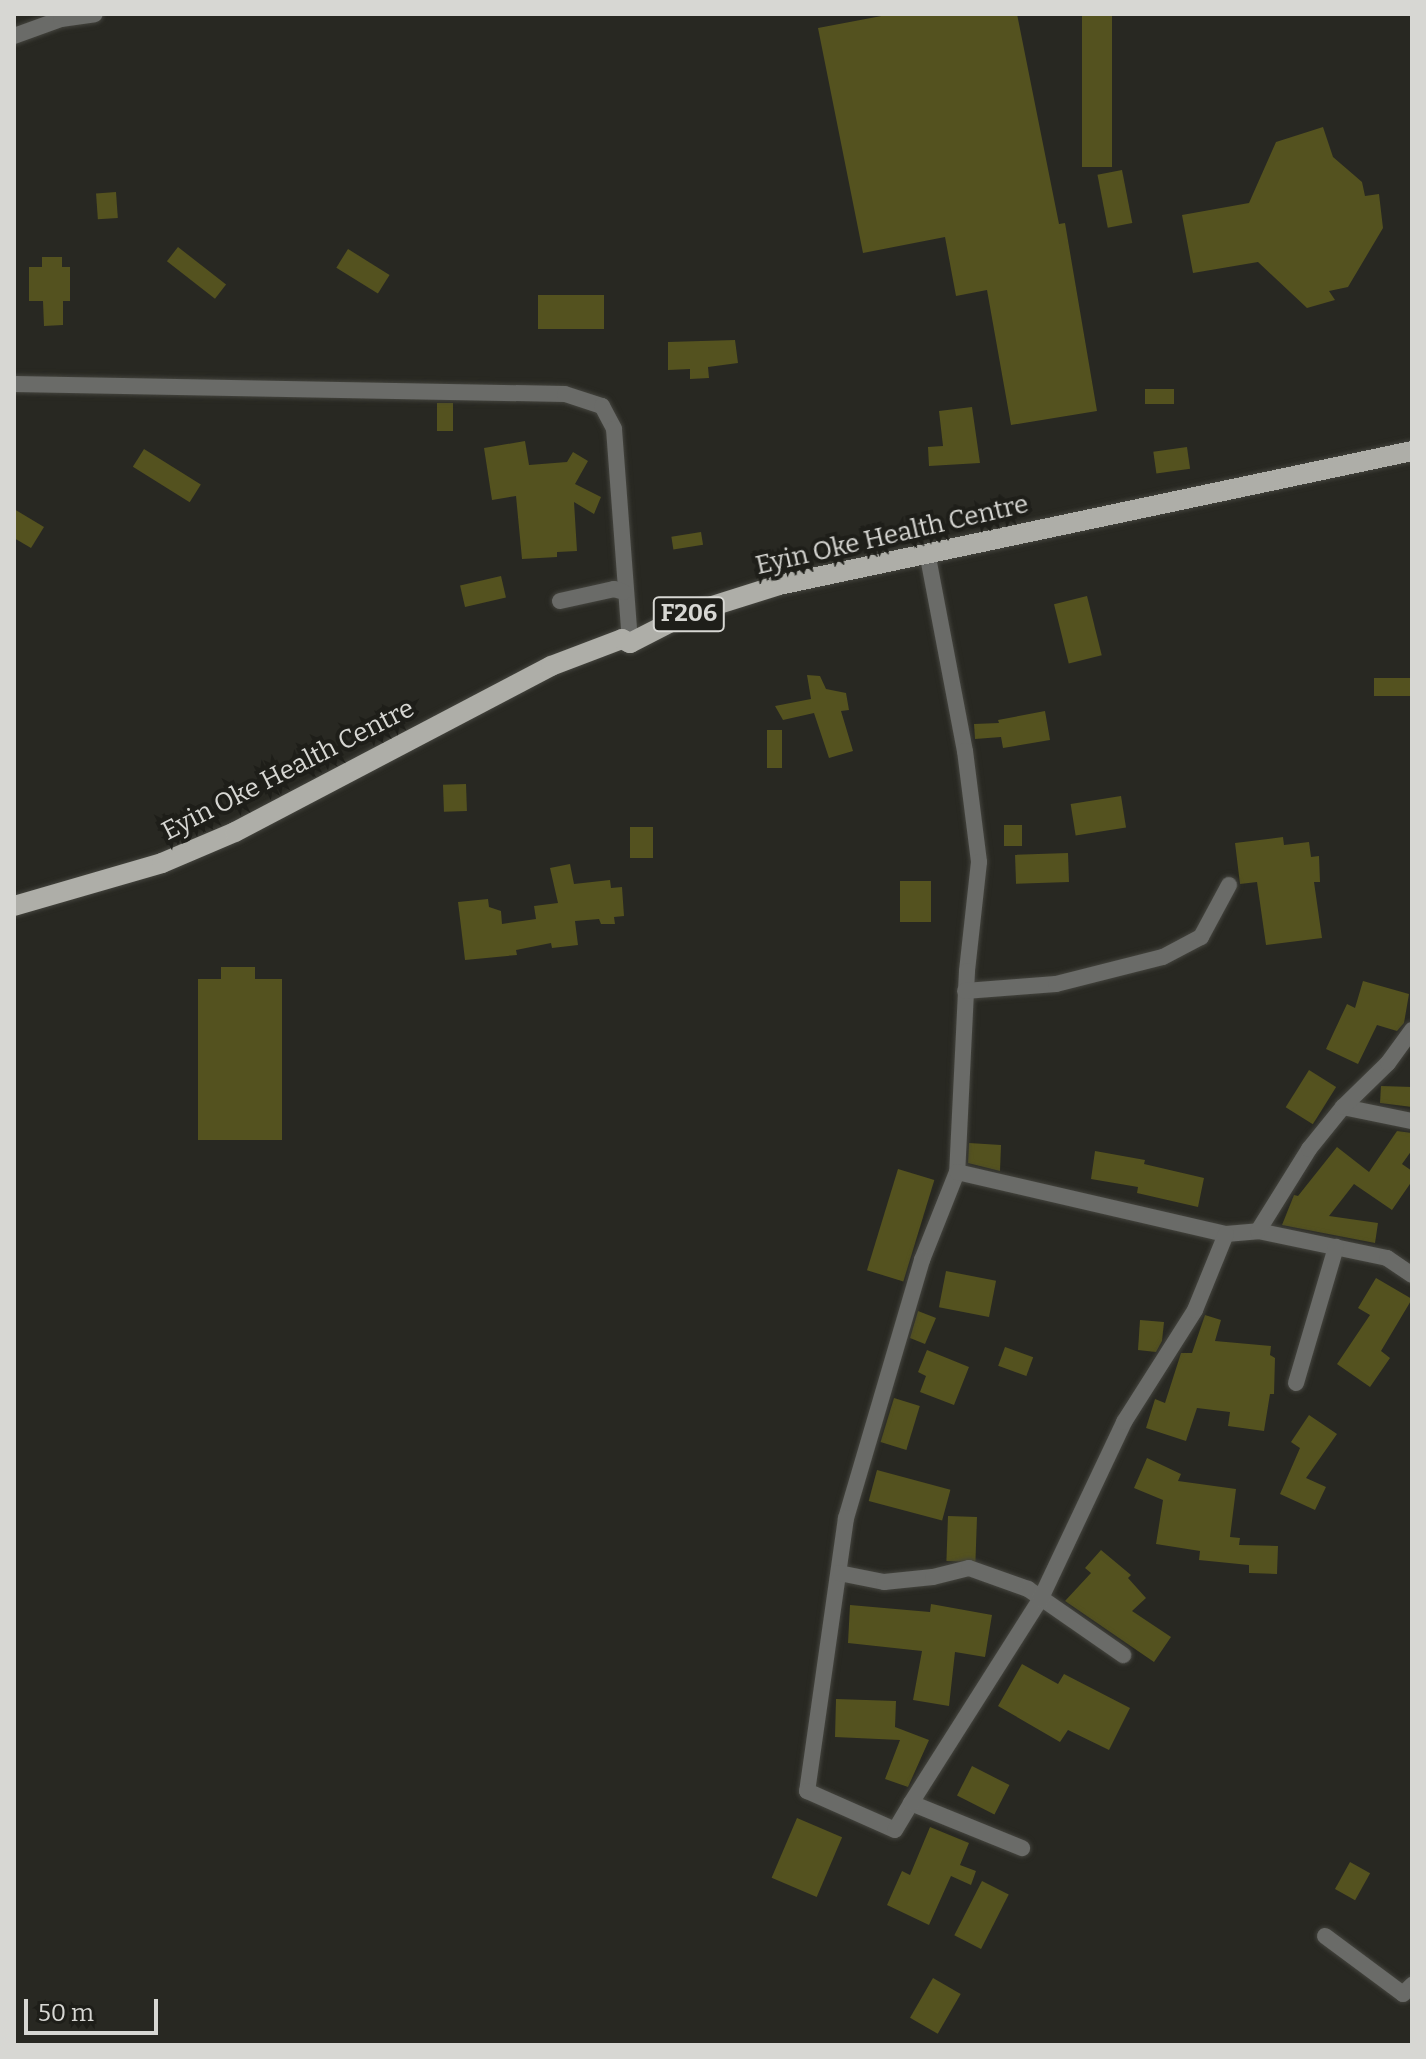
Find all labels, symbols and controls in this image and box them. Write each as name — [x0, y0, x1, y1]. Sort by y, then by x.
street label: Eyin Oke Health Centre — [753, 488, 1031, 582]
road number: F206 — [651, 594, 727, 634]
street label: Eyin Oke Health Centre — [157, 693, 419, 847]
scale bar — [28, 1983, 162, 2033]
text: 50 m — [38, 1999, 94, 2027]

